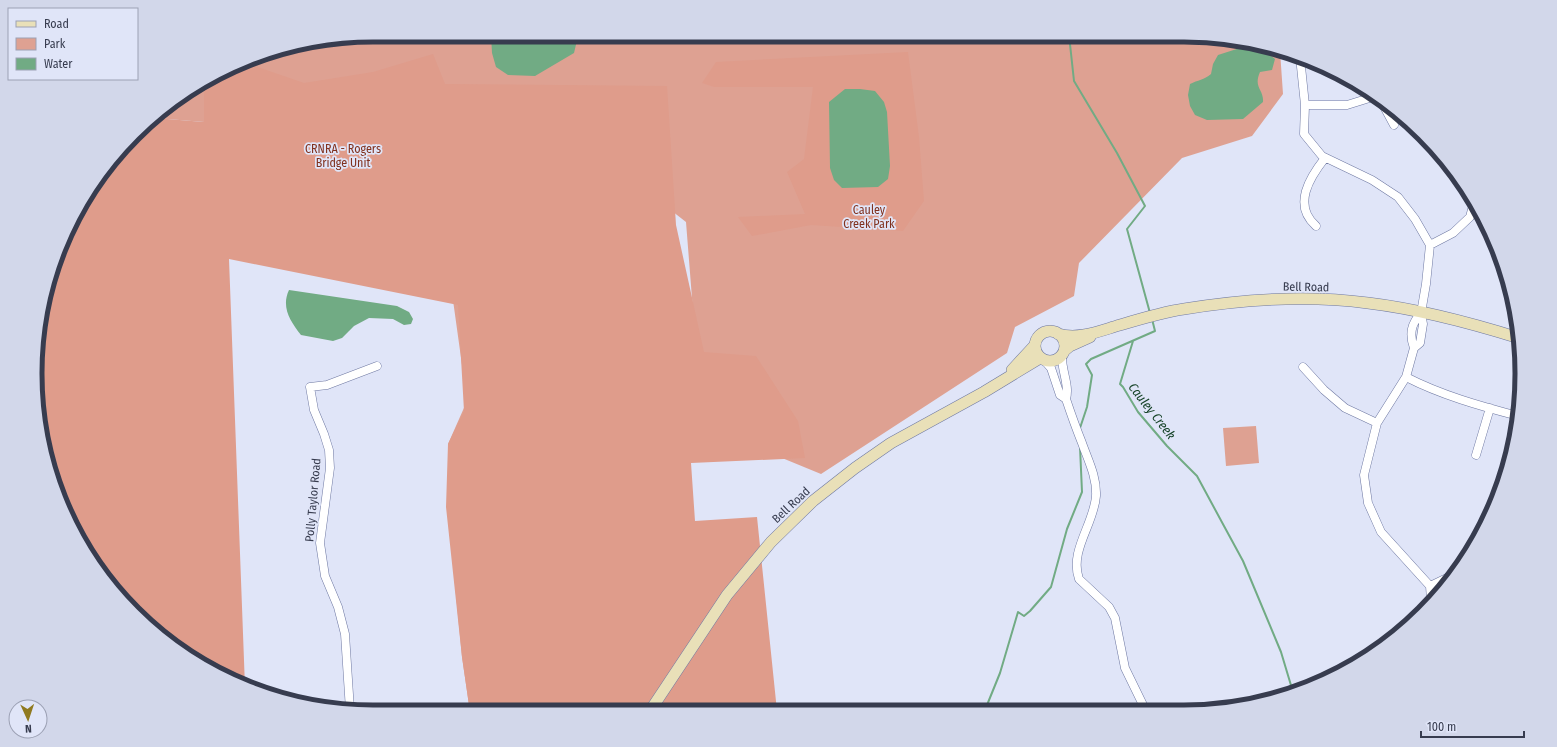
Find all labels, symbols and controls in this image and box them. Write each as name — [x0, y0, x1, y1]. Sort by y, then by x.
legend — [8, 8, 138, 80]
text: Road — [44, 17, 69, 31]
text: Park — [44, 37, 66, 51]
text: Water — [44, 57, 73, 71]
park label: CRNRA - Rogers Bridge Unit — [305, 142, 381, 170]
park label: Cauley Creek Park — [843, 203, 895, 231]
street label: Bell Road — [1283, 280, 1329, 294]
water label: Cauley Creek — [1125, 380, 1179, 443]
street label: Polly Taylor Road — [302, 458, 324, 542]
street label: Bell Road — [769, 484, 813, 526]
north arrow — [8, 699, 48, 739]
scale bar — [1421, 713, 1524, 739]
text: 100 m — [1427, 720, 1456, 734]
text: N — [25, 722, 32, 735]

